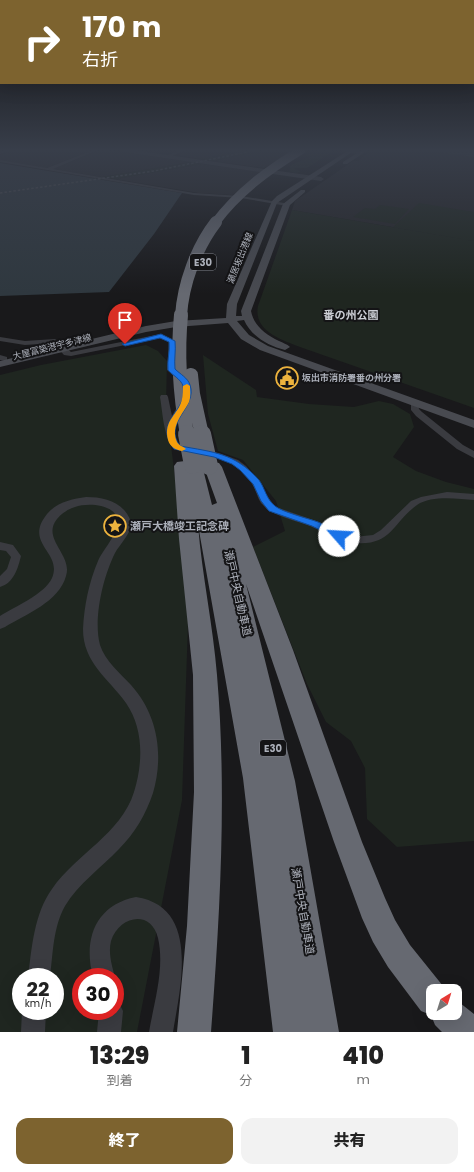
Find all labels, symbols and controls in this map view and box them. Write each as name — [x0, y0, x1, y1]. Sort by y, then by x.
text: 170 m — [82, 8, 161, 47]
icon: right — [16, 16, 68, 68]
text: 右折 — [82, 47, 118, 72]
street label: 瀬居坂出港線 — [224, 230, 256, 285]
road number: E30 — [190, 254, 216, 270]
pin — [108, 303, 142, 344]
district label: 番の州公園 — [324, 307, 379, 323]
icon: arrive — [114, 309, 136, 331]
street label: 大屋冨築港宇多津線 — [11, 331, 94, 363]
public building icon: 坂出市消防署番の州分署 — [274, 365, 300, 391]
place label: 坂出市消防署番の州分署 — [301, 372, 401, 384]
place icon: 瀬戸大橋竣工記念碑 — [102, 513, 128, 539]
position arrow — [318, 515, 360, 557]
place label: 瀬戸大橋竣工記念碑 — [130, 518, 229, 534]
street label: 瀬戸中央自動車道 — [220, 548, 256, 638]
road number: E30 — [260, 740, 286, 756]
street label: 瀬戸中央自動車道 — [287, 866, 319, 956]
speed limit sign: 30 — [72, 968, 124, 1020]
text: 22 — [27, 975, 49, 1003]
north arrow — [426, 984, 462, 1020]
map controls — [426, 984, 462, 1020]
text: km/h — [25, 996, 51, 1011]
text: 13:29 — [90, 1039, 149, 1072]
text: 1 — [241, 1039, 251, 1072]
text: 410 — [342, 1039, 384, 1072]
text: m — [356, 1070, 370, 1089]
text: 到着 — [107, 1071, 133, 1090]
text: 分 — [239, 1071, 252, 1090]
button: 終了 — [16, 1118, 233, 1164]
button: 共有 — [241, 1118, 458, 1164]

